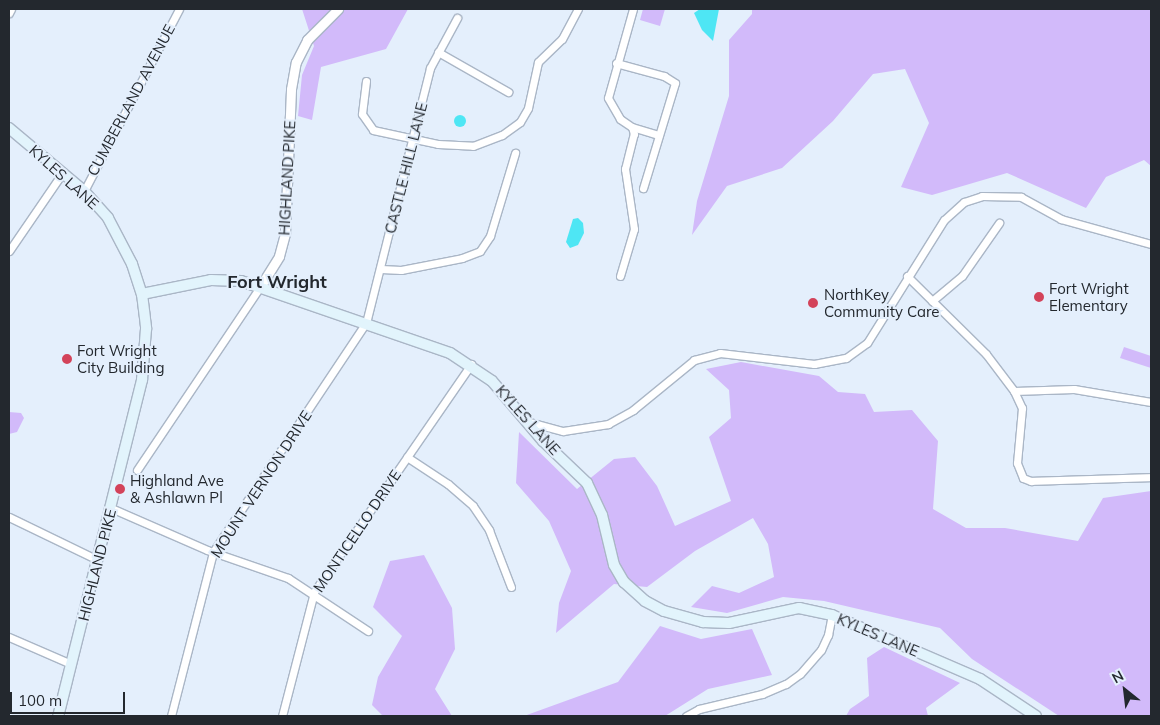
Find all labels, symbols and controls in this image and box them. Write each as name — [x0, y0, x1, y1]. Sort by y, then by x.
street label: CUMBERLAND AVENUE — [83, 21, 179, 179]
street label: CASTLE HILL LANE — [381, 101, 431, 235]
street label: HIGHLAND PIKE — [275, 120, 299, 236]
street label: KYLES LANE — [26, 141, 102, 213]
district label: Fort Wright — [227, 271, 327, 293]
place label: Fort Wright Elementary — [1049, 279, 1129, 314]
place label: NorthKey Community Care — [824, 285, 939, 320]
marker: Fort Wright Elementary — [1033, 291, 1045, 303]
marker: NorthKey Community Care — [806, 296, 820, 310]
place label: Fort Wright City Building — [77, 341, 164, 376]
marker: Fort Wright City Building — [61, 353, 73, 365]
street label: KYLES LANE — [492, 382, 564, 458]
street label: MOUNT VERNON DRIVE — [207, 407, 315, 561]
street label: MONTICELLO DRIVE — [309, 466, 405, 596]
place label: Highland Ave & Ashlawn Pl — [130, 471, 224, 506]
marker: Highland Ave & Ashlawn Pl — [114, 483, 126, 495]
street label: HIGHLAND PIKE — [74, 507, 120, 623]
street label: KYLES LANE — [834, 610, 922, 660]
north arrow — [1100, 665, 1150, 715]
text: N — [1109, 666, 1127, 687]
scale bar — [12, 682, 128, 714]
text: 100 m — [18, 691, 62, 710]

